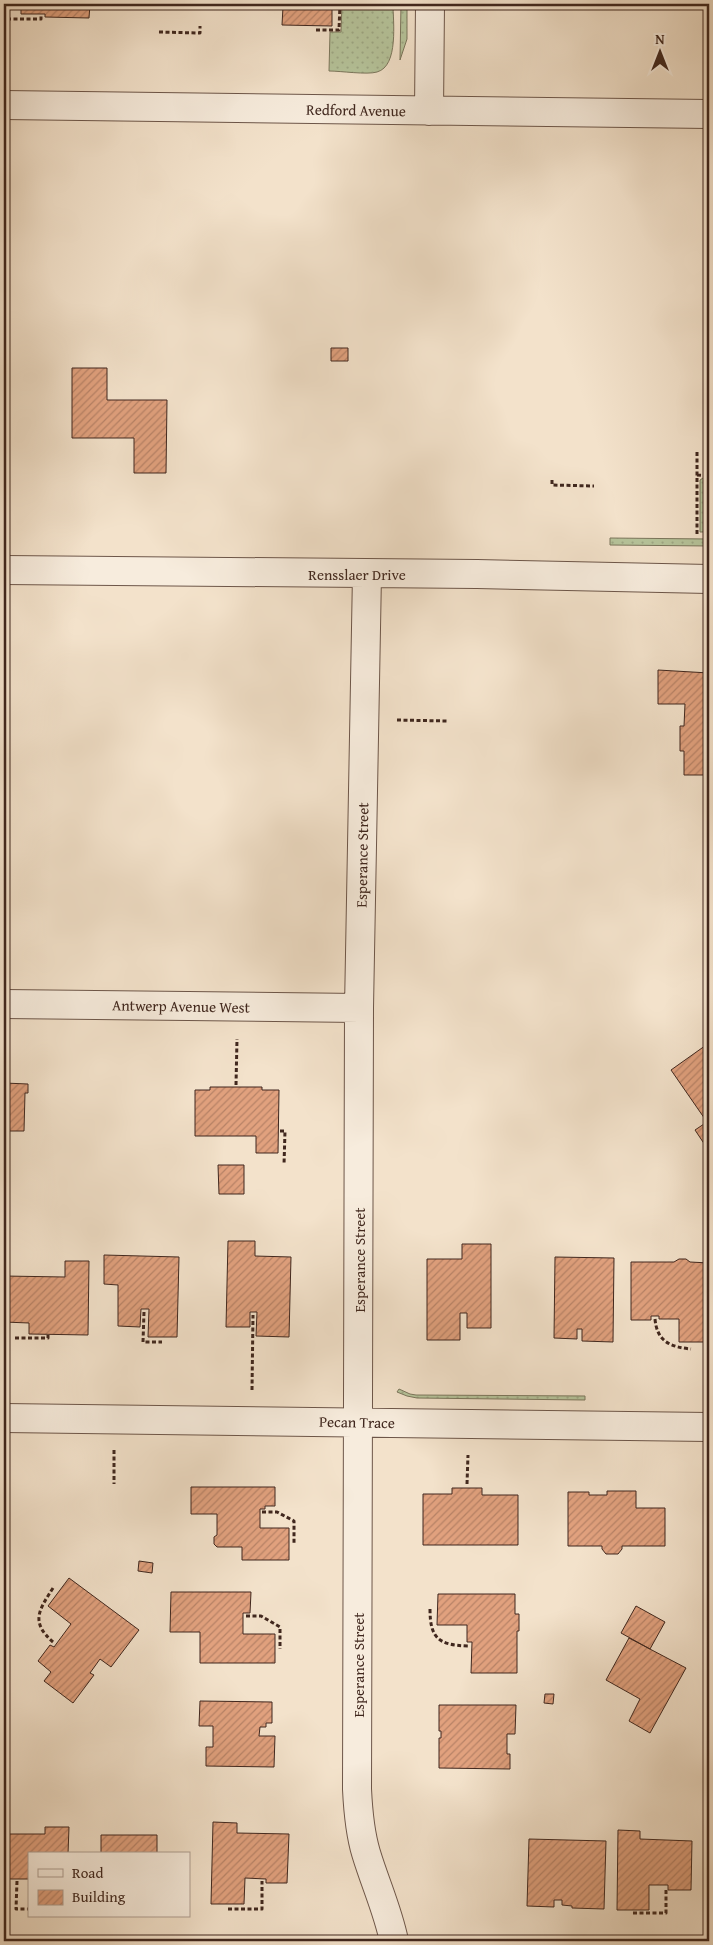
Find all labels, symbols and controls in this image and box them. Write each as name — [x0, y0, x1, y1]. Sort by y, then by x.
north arrow — [636, 28, 686, 78]
text: N — [655, 29, 665, 49]
street label: Redford Avenue — [306, 99, 406, 121]
street label: Rensslaer Drive — [308, 564, 406, 585]
street label: Esperance Street — [351, 802, 373, 908]
street label: Antwerp Avenue West — [112, 994, 251, 1018]
street label: Esperance Street — [349, 1207, 370, 1313]
street label: Pecan Trace — [319, 1411, 395, 1433]
street label: Esperance Street — [348, 1612, 369, 1718]
legend — [28, 1852, 190, 1918]
text: Road — [72, 1862, 103, 1883]
text: Building — [72, 1886, 126, 1907]

